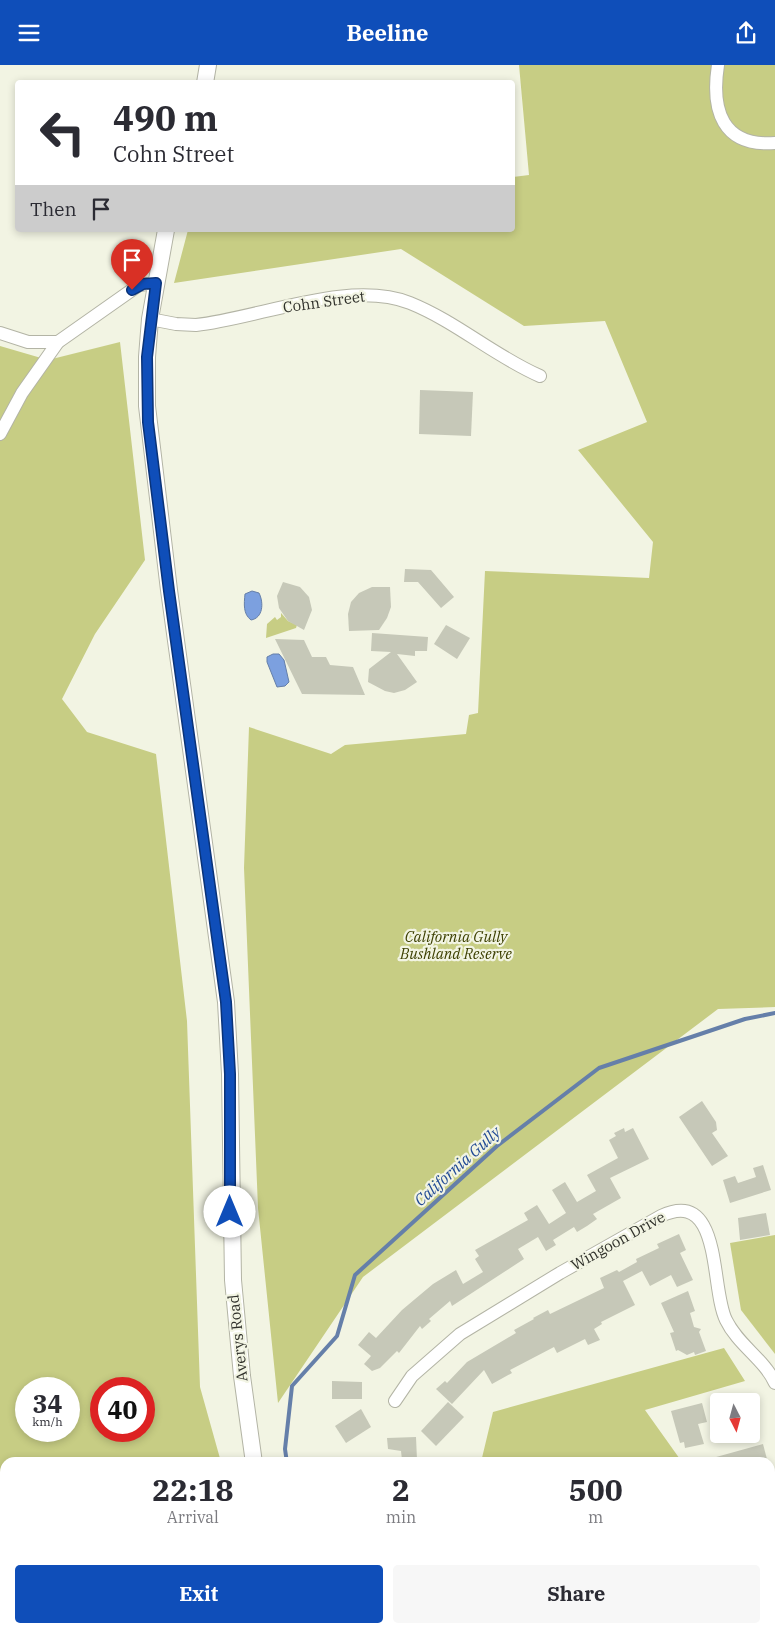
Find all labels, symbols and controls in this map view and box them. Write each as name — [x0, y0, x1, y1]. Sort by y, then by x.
text: Beeline — [347, 18, 428, 47]
icon: menu — [15, 19, 43, 47]
icon: share — [732, 19, 760, 47]
text: 490 m — [113, 95, 218, 141]
icon: left — [30, 100, 95, 165]
text: Cohn Street — [113, 139, 234, 168]
icon: arrive — [87, 195, 115, 223]
text: Then — [30, 197, 77, 221]
pin — [111, 239, 153, 290]
icon: arrive — [118, 246, 146, 274]
street label: Cohn Street — [282, 286, 366, 317]
park label: California Gully Bushland Reserve — [399, 927, 512, 963]
water label: California Gully — [410, 1121, 506, 1210]
position arrow — [203, 1185, 255, 1237]
street label: Wingoon Drive — [567, 1207, 668, 1274]
street label: Averys Road — [223, 1294, 252, 1383]
speed limit sign: 40 — [90, 1377, 155, 1442]
text: 34 — [32, 1387, 63, 1420]
north arrow — [710, 1393, 760, 1443]
map controls — [710, 1393, 760, 1443]
text: km/h — [32, 1414, 63, 1429]
text: 22:18 — [152, 1470, 233, 1509]
text: 2 — [392, 1470, 410, 1509]
text: 500 — [569, 1470, 623, 1509]
text: Arrival — [167, 1507, 219, 1527]
text: min — [386, 1507, 416, 1527]
text: m — [588, 1507, 603, 1527]
button: Exit — [15, 1565, 383, 1623]
button: Share — [393, 1565, 760, 1623]

